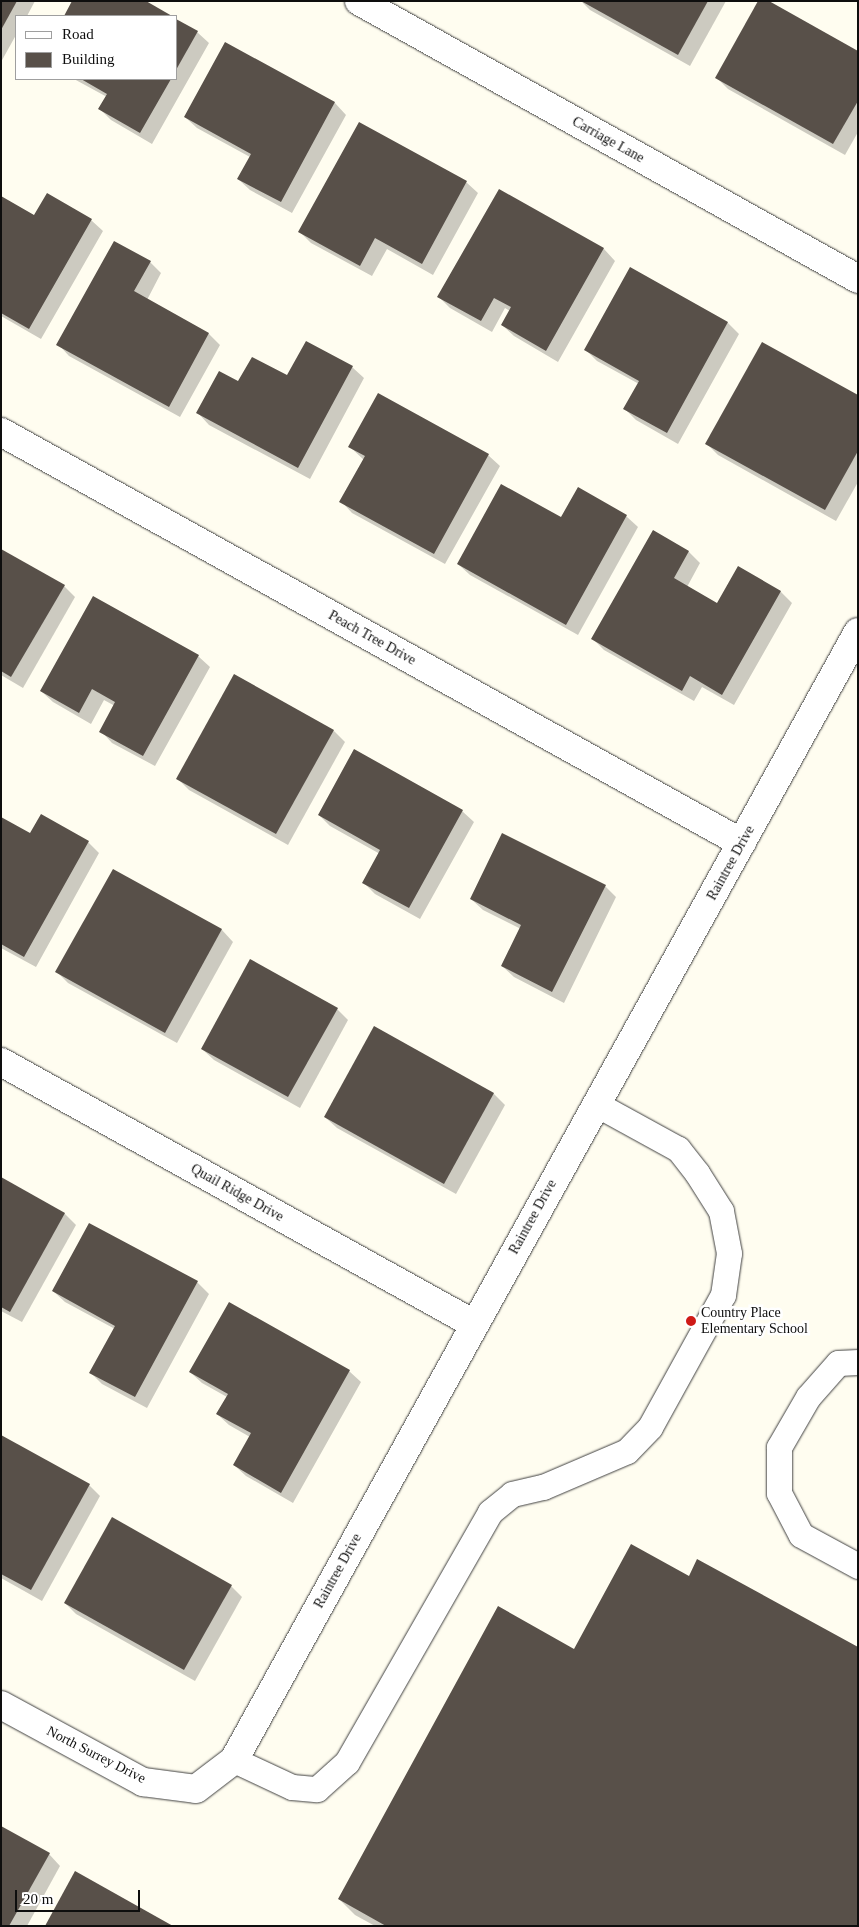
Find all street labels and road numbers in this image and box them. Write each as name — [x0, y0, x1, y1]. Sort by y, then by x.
street label: Carriage Lane — [569, 113, 647, 167]
street label: Peach Tree Drive — [325, 607, 419, 669]
street label: Raintree Drive — [704, 823, 758, 903]
street label: Quail Ridge Drive — [188, 1161, 286, 1225]
street label: Raintree Drive — [506, 1177, 560, 1257]
street label: Raintree Drive — [311, 1531, 365, 1611]
street label: North Surrey Drive — [44, 1723, 148, 1787]

